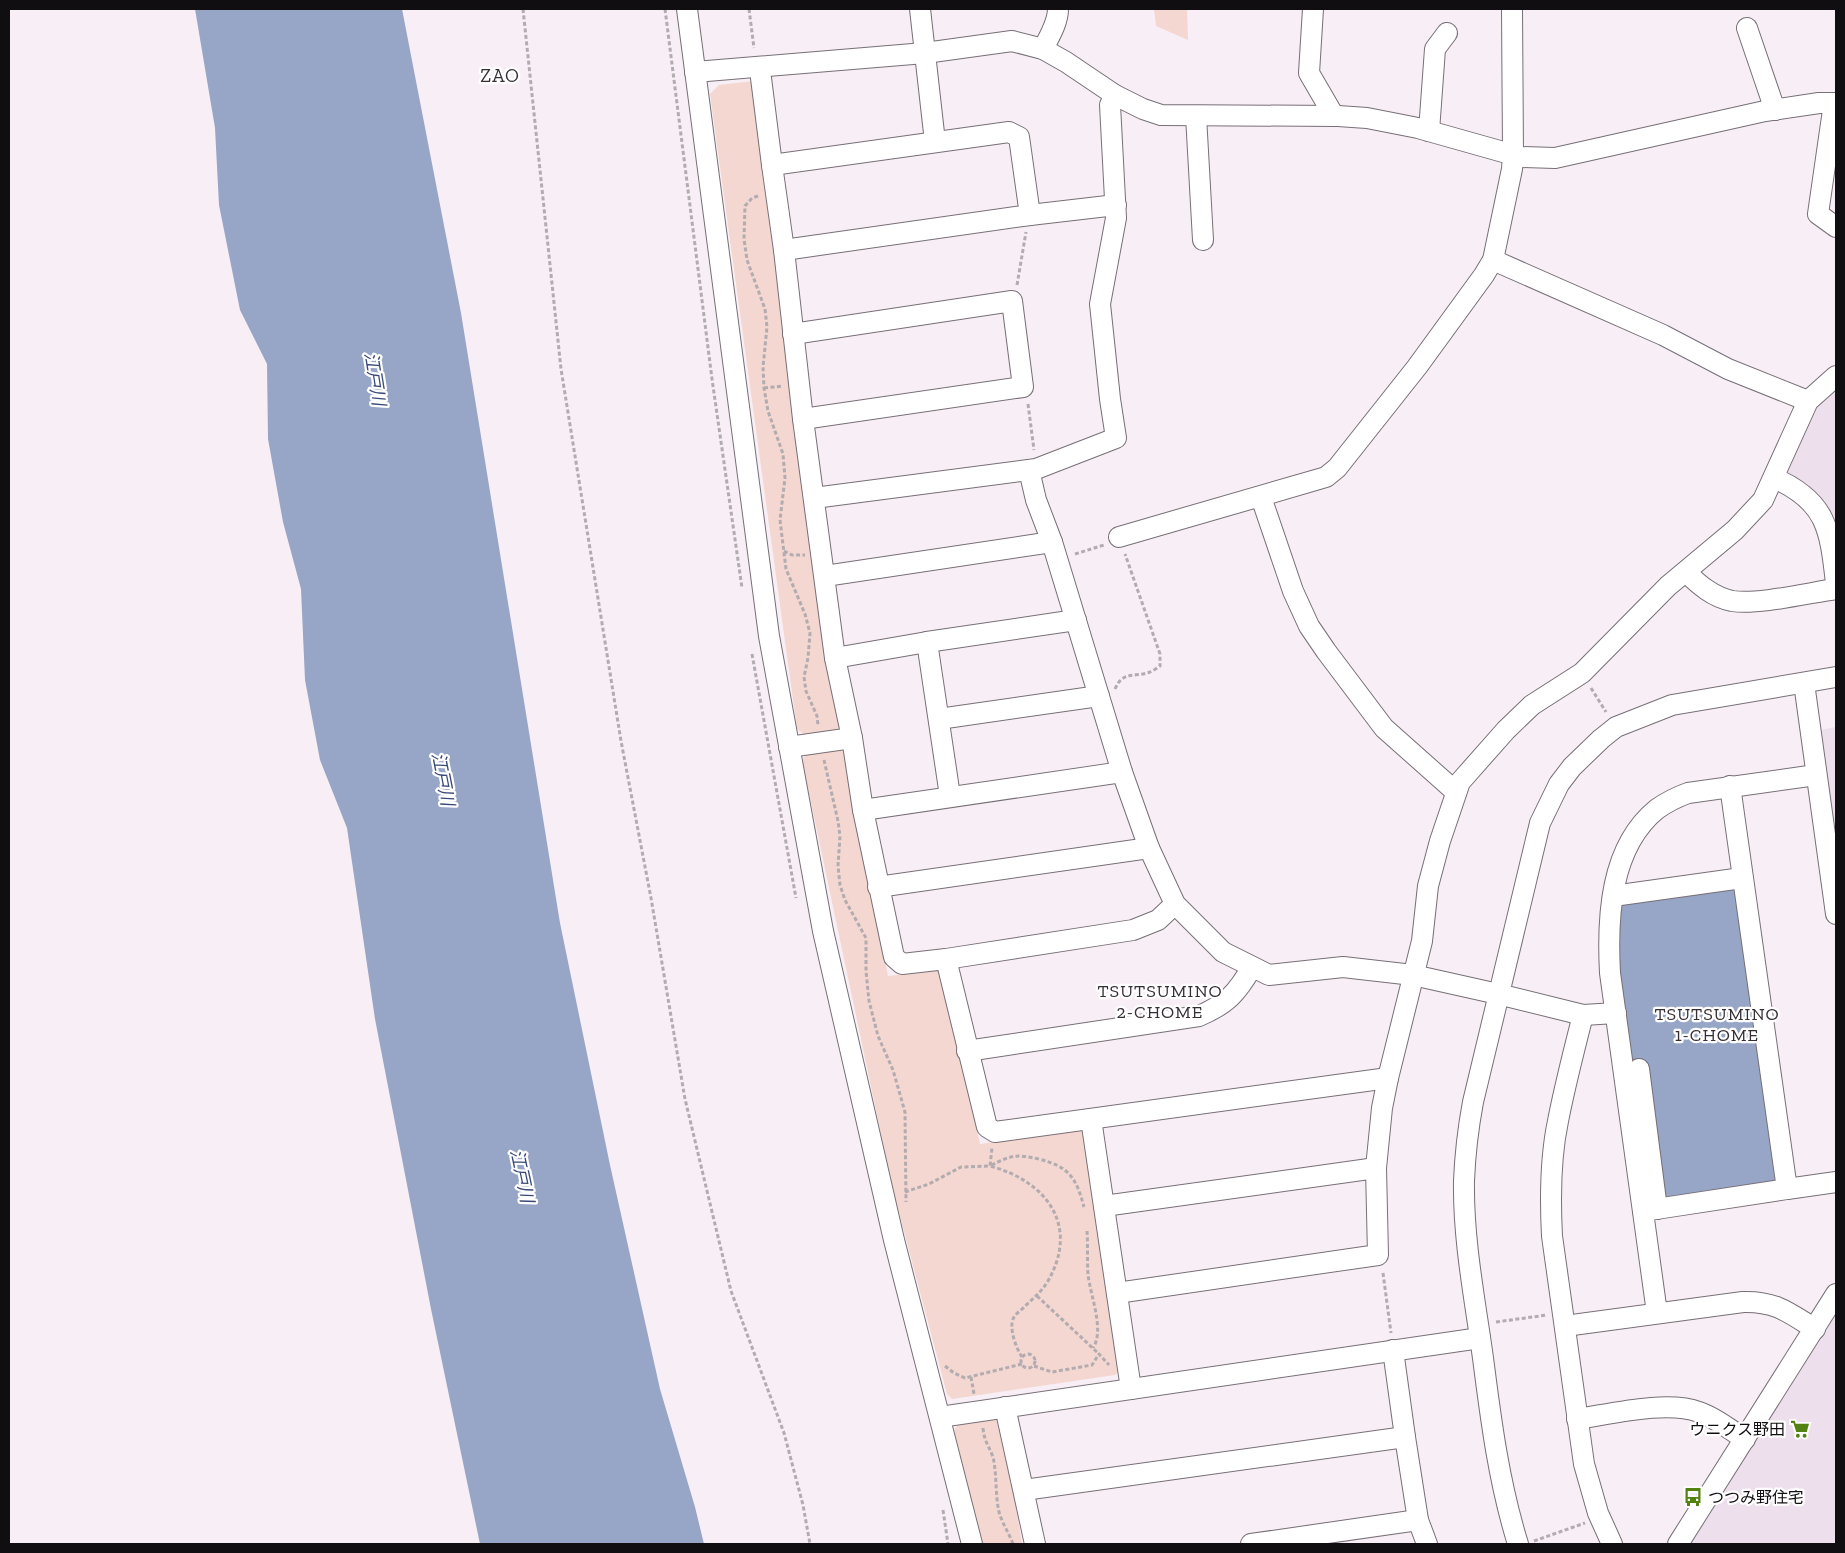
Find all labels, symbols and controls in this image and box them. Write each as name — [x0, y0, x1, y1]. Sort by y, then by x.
district label: ZAO — [480, 64, 520, 87]
water label: 江戸川 — [360, 351, 390, 409]
water label: 江戸川 — [427, 750, 459, 810]
district label: TSUTSUMINO 2-CHOME — [1097, 980, 1223, 1023]
district label: TSUTSUMINO 1-CHOME — [1654, 1003, 1780, 1046]
water label: 江戸川 — [506, 1147, 539, 1207]
supermarket icon: ウニクス野田 — [1789, 1418, 1811, 1440]
place label: ウニクス野田 — [1689, 1420, 1785, 1439]
bus stop icon: つつみ野住宅 — [1682, 1486, 1704, 1508]
place label: つつみ野住宅 — [1708, 1488, 1804, 1507]

